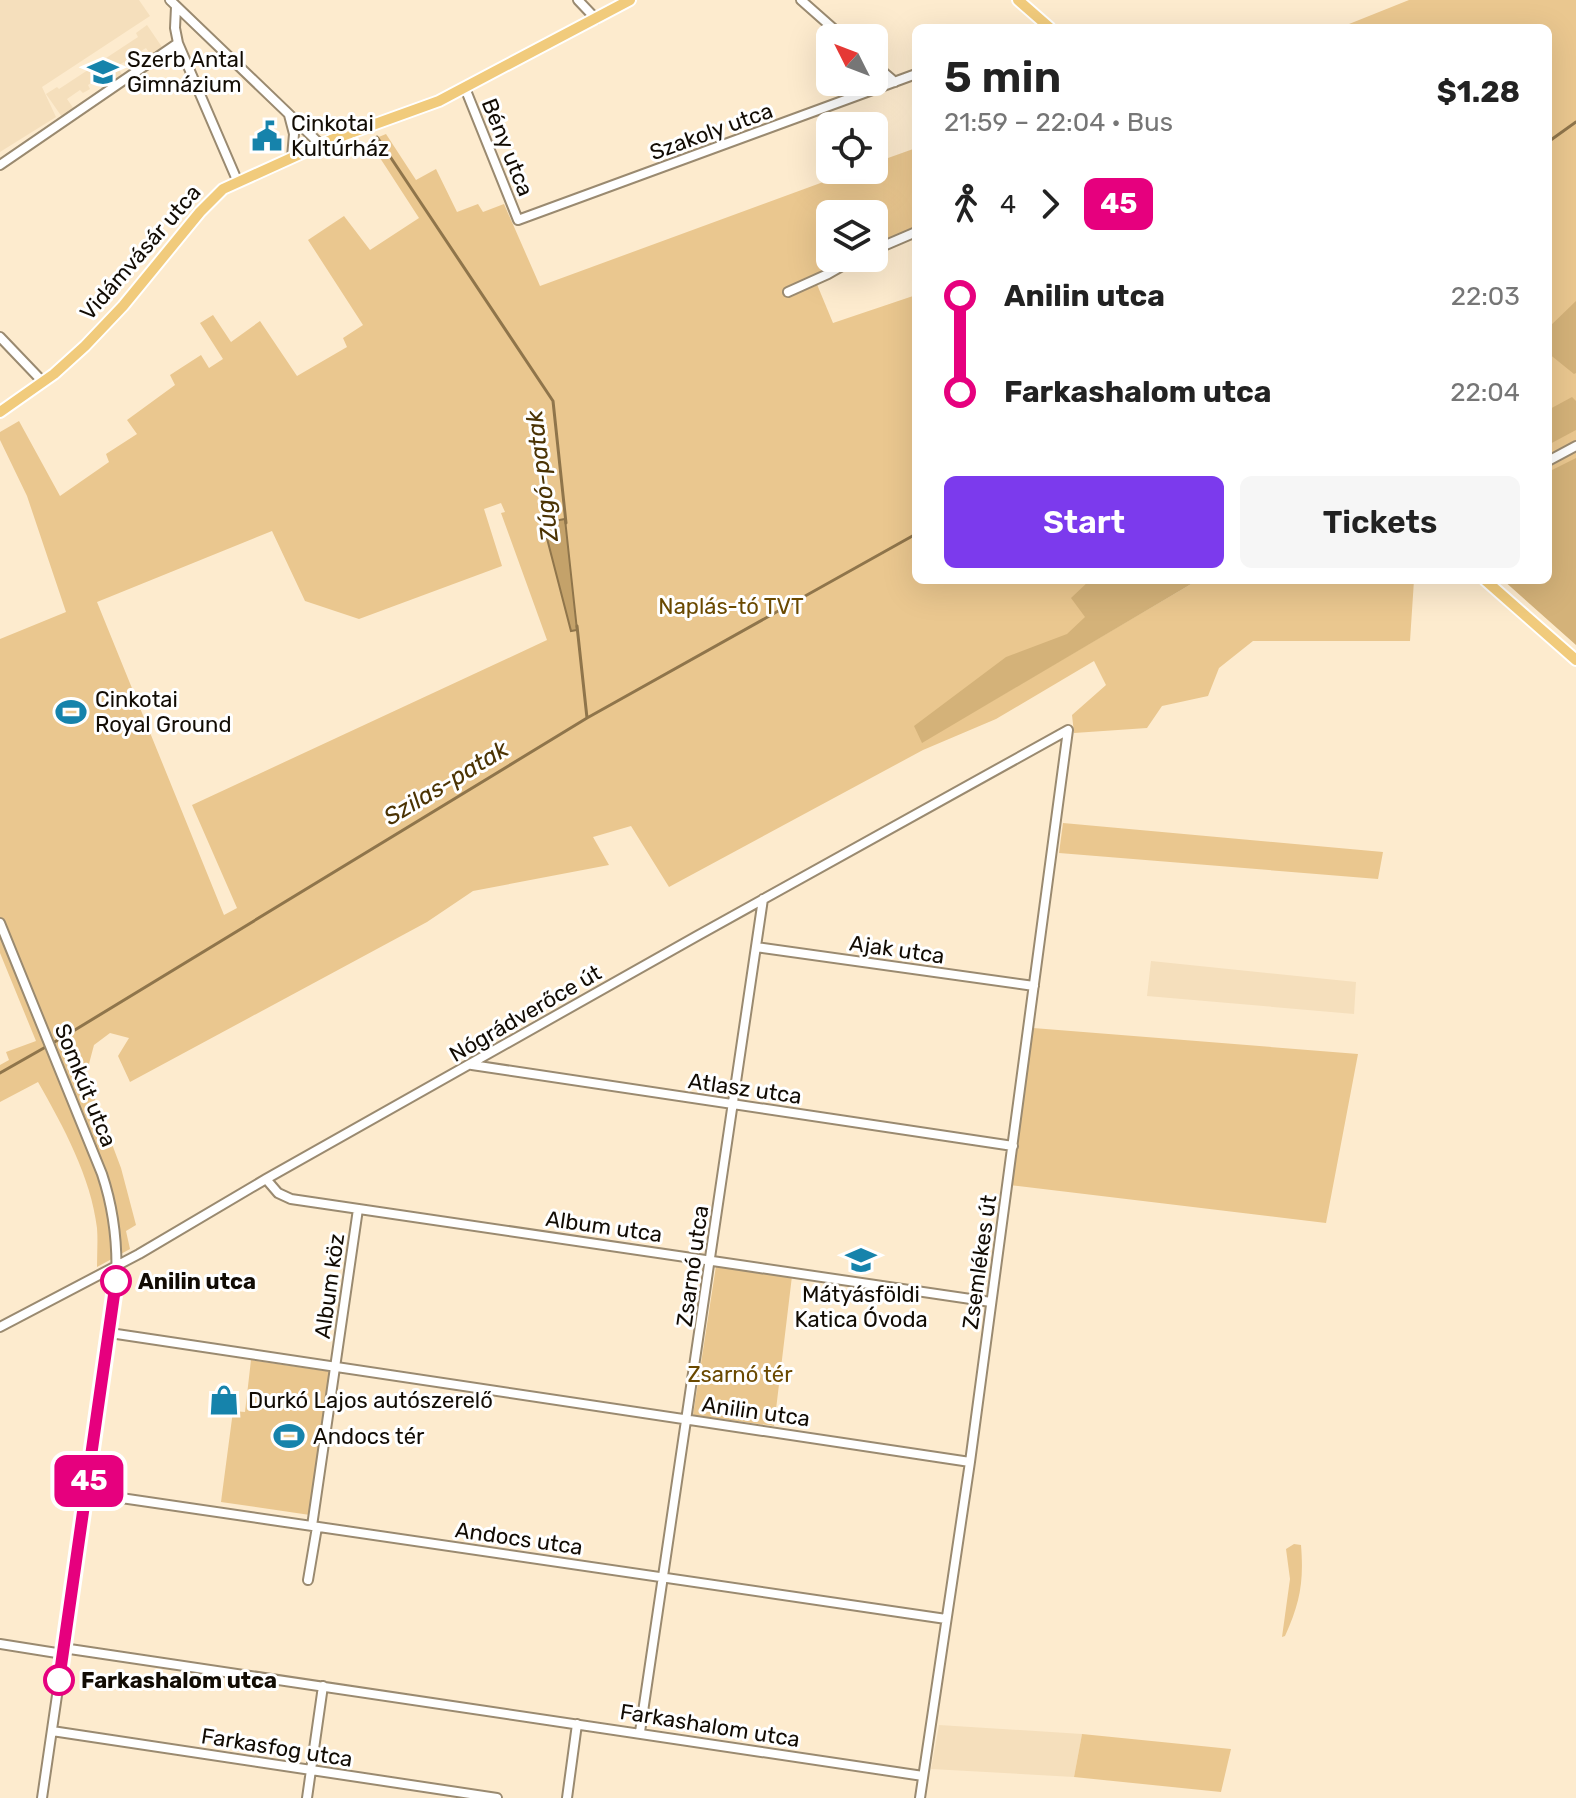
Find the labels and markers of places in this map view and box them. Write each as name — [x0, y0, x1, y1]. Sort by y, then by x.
place label: Szerb Antal Gimnázium — [127, 46, 244, 98]
school or university icon: Szerb Antal Gimnázium — [86, 55, 120, 89]
place label: Cinkotai Kultúrház — [291, 110, 389, 162]
public building icon: Cinkotai Kultúrház — [250, 119, 284, 153]
place label: Cinkotai Royal Ground — [95, 686, 231, 738]
sports icon: Cinkotai Royal Ground — [54, 695, 88, 729]
school or university icon: Mátyásföldi Katica Óvoda — [844, 1243, 878, 1277]
marker: Anilin utca — [101, 1266, 131, 1296]
place label: Anilin utca — [138, 1268, 256, 1295]
place label: Mátyásföldi Katica Óvoda — [794, 1281, 928, 1333]
shop icon: Durkó Lajos autószerelő — [207, 1383, 241, 1417]
place label: Durkó Lajos autószerelő — [248, 1387, 493, 1414]
sports icon: Andocs tér — [272, 1419, 306, 1453]
place label: Andocs tér — [313, 1423, 425, 1450]
marker: Farkashalom utca — [44, 1665, 74, 1695]
place label: Farkashalom utca — [81, 1667, 277, 1694]

